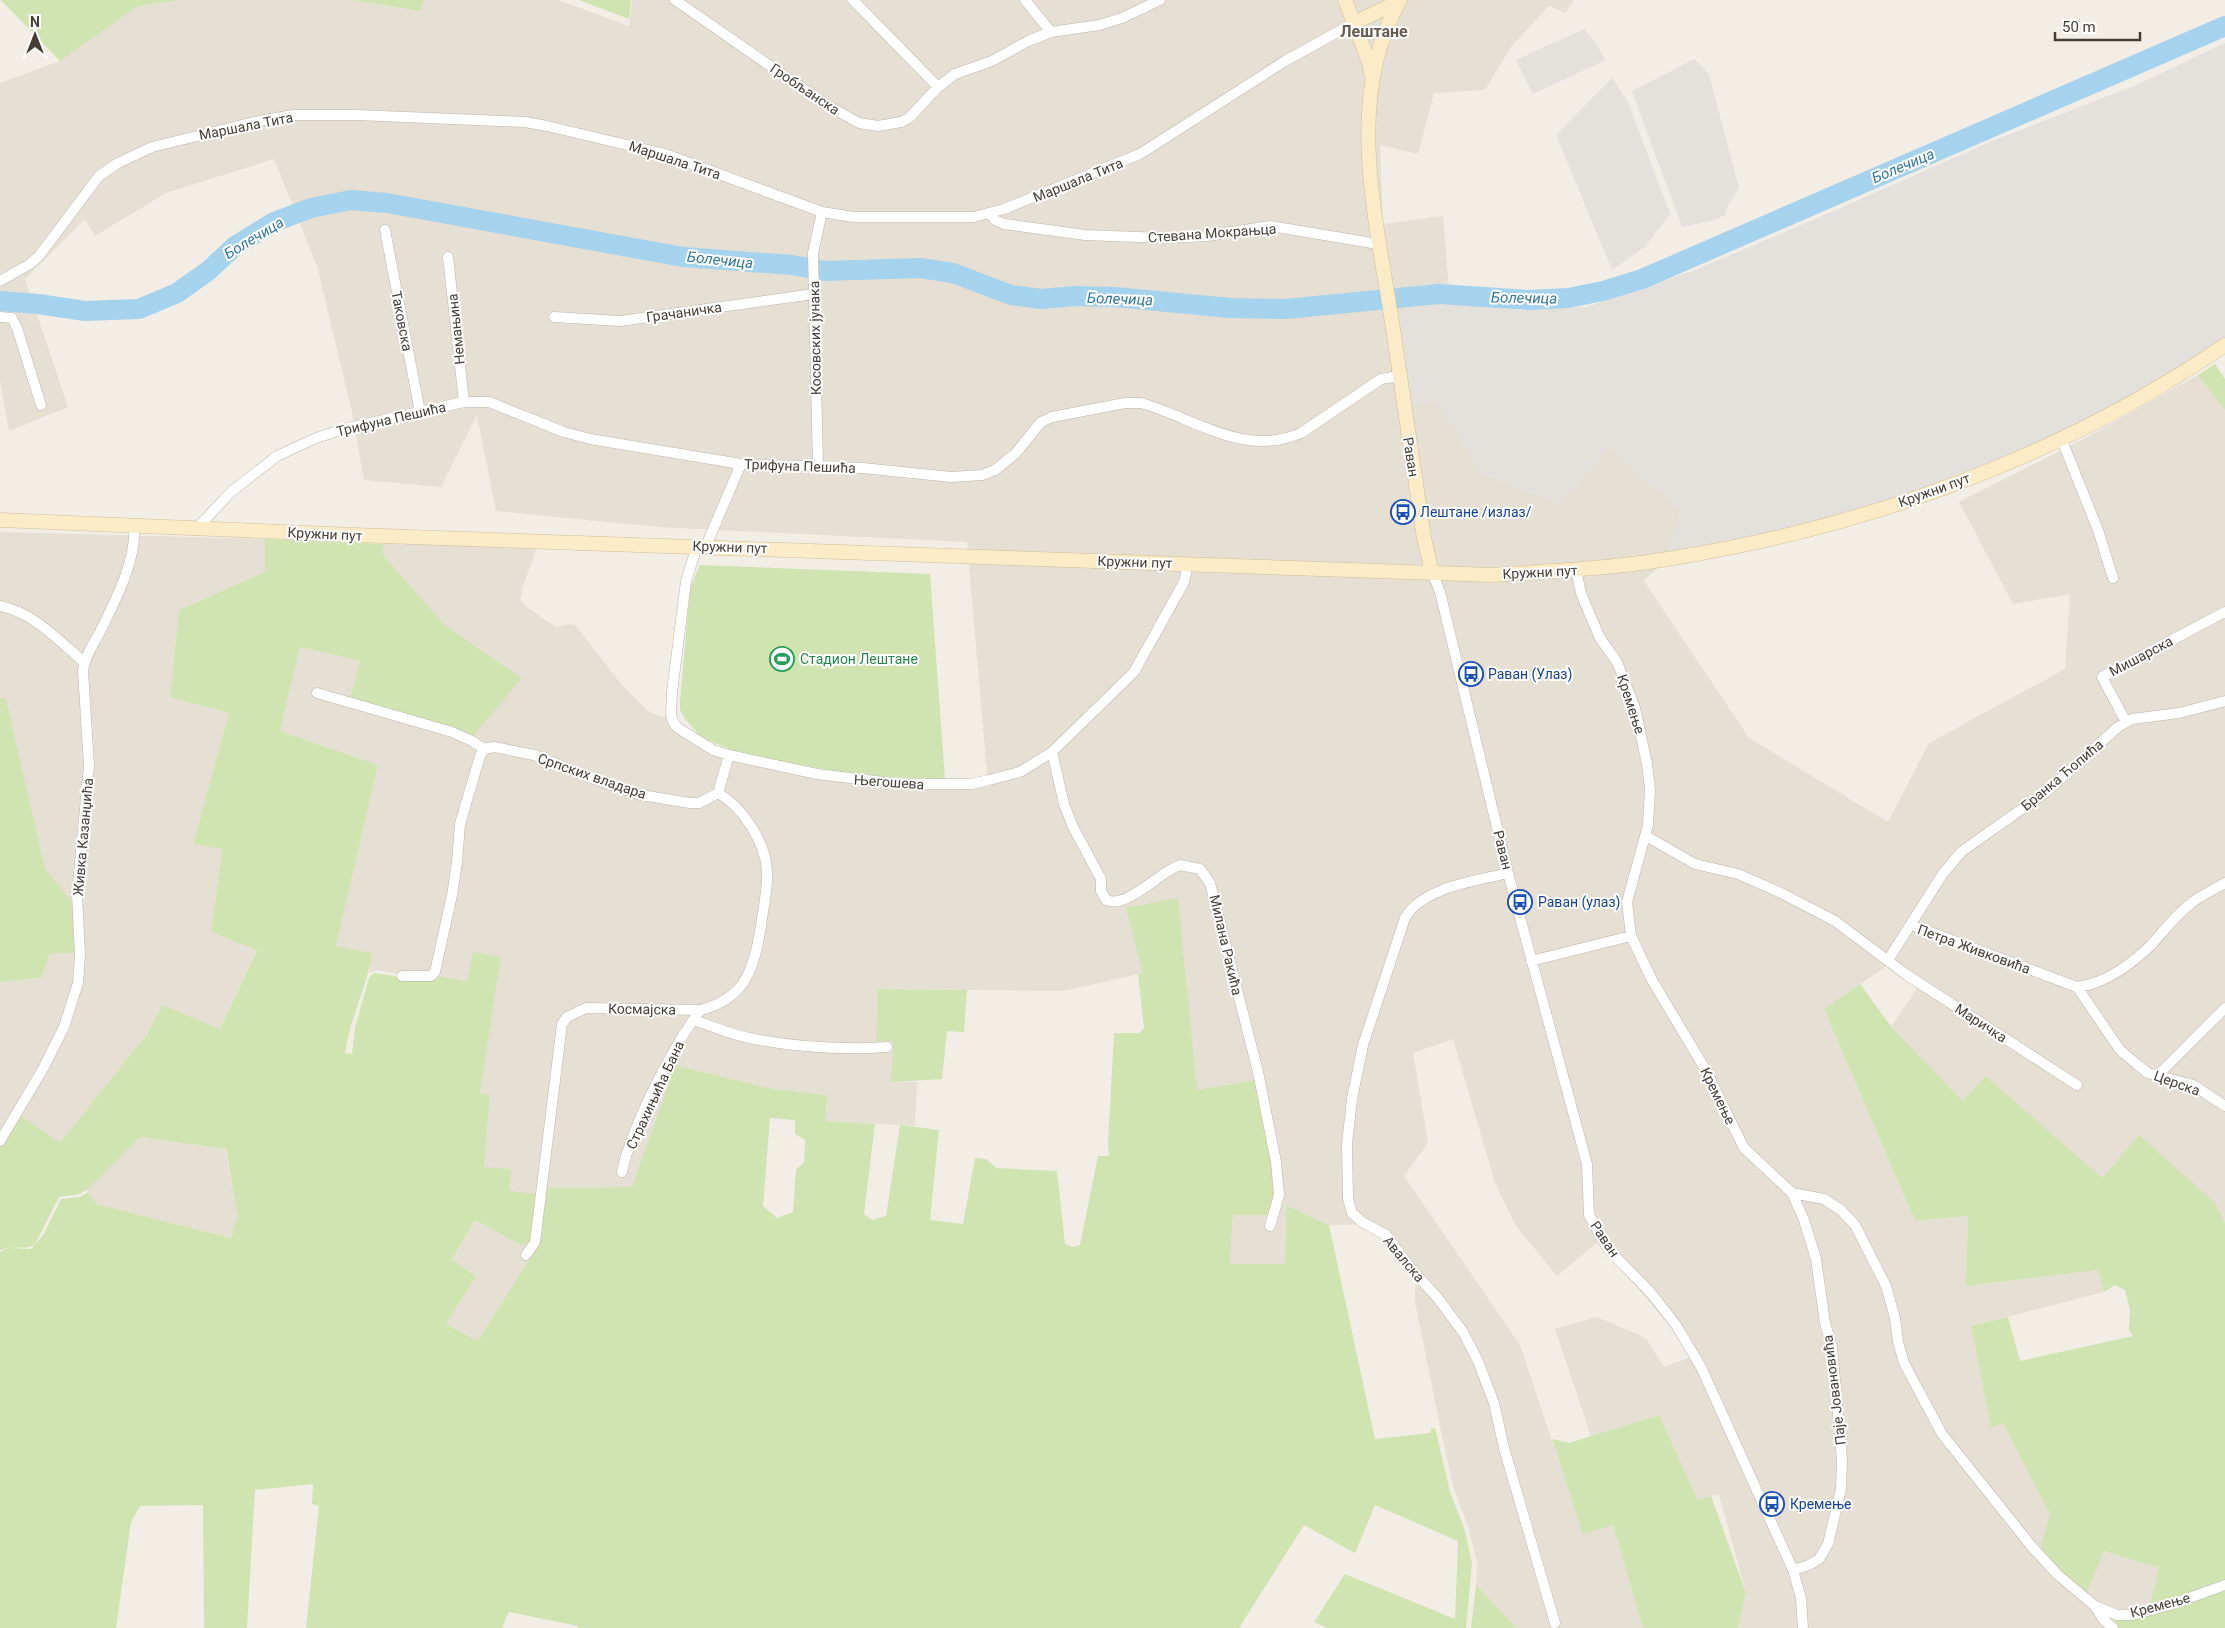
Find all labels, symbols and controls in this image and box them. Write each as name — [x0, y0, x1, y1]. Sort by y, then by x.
north arrow — [10, 10, 60, 60]
scale bar — [2055, 10, 2140, 42]
text: N — [30, 14, 40, 30]
text: 50 m — [2062, 18, 2096, 36]
district label: Лештане — [1340, 22, 1408, 41]
street label: Гробљанска — [767, 60, 843, 118]
street label: Маршала Тита — [198, 109, 294, 143]
street label: Маршала Тита — [627, 138, 723, 182]
water label: Болечица — [1869, 145, 1937, 187]
street label: Маршала Тита — [1031, 155, 1125, 205]
water label: Болечица — [221, 213, 287, 263]
street label: Стевана Мокрањца — [1147, 221, 1277, 245]
water label: Болечица — [686, 248, 754, 272]
street label: Косовских јунака — [806, 281, 824, 395]
water label: Болечица — [1491, 288, 1557, 308]
street label: Таковска — [388, 289, 416, 353]
water label: Болечица — [1086, 289, 1154, 309]
street label: Немањина — [444, 293, 468, 365]
street label: Грачаничка — [645, 299, 723, 325]
street label: Трифуна Пешића — [335, 399, 447, 439]
street label: Раван — [1400, 436, 1422, 478]
street label: Трифуна Пешића — [744, 456, 856, 476]
street label: Кружни пут — [1896, 470, 1972, 510]
bus stop icon: Лештане /излаз/ — [1390, 499, 1416, 525]
place label: Лештане /излаз/ — [1420, 504, 1532, 520]
street label: Кружни пут — [287, 524, 363, 544]
street label: Кружни пут — [692, 538, 768, 556]
street label: Кружни пут — [1097, 553, 1173, 571]
street label: Кружни пут — [1502, 562, 1578, 582]
street label: Мишарска — [2107, 633, 2175, 679]
sports icon: Стадион Лештане — [769, 646, 795, 672]
place label: Стадион Лештане — [800, 651, 918, 667]
bus stop icon: Раван (Улаз) — [1458, 661, 1484, 687]
place label: Раван (Улаз) — [1488, 666, 1572, 683]
street label: Кремење — [1614, 672, 1648, 736]
street label: Бранка Ћопића — [2018, 736, 2106, 814]
street label: Српских владара — [536, 750, 648, 802]
street label: Његошева — [853, 772, 925, 792]
street label: Живка Казанџића — [70, 777, 96, 897]
street label: Раван — [1490, 829, 1516, 871]
bus stop icon: Раван (улаз) — [1507, 889, 1533, 915]
street label: Милана Ракића — [1207, 893, 1245, 997]
place label: Раван (улаз) — [1538, 894, 1620, 911]
street label: Петра Живковића — [1915, 921, 2033, 977]
street label: Космајска — [608, 1000, 676, 1018]
street label: Маричка — [1952, 1000, 2010, 1046]
street label: Страхињића Бана — [623, 1038, 687, 1152]
street label: Кремење — [1697, 1065, 1739, 1127]
street label: Церска — [2152, 1067, 2202, 1099]
street label: Раван — [1587, 1218, 1623, 1260]
street label: Авалска — [1380, 1233, 1428, 1285]
street label: Паје Јовановића — [1819, 1334, 1849, 1446]
bus stop icon: Кремење — [1759, 1491, 1785, 1517]
place label: Кремење — [1790, 1496, 1851, 1512]
street label: Кремење — [2128, 1589, 2192, 1621]

